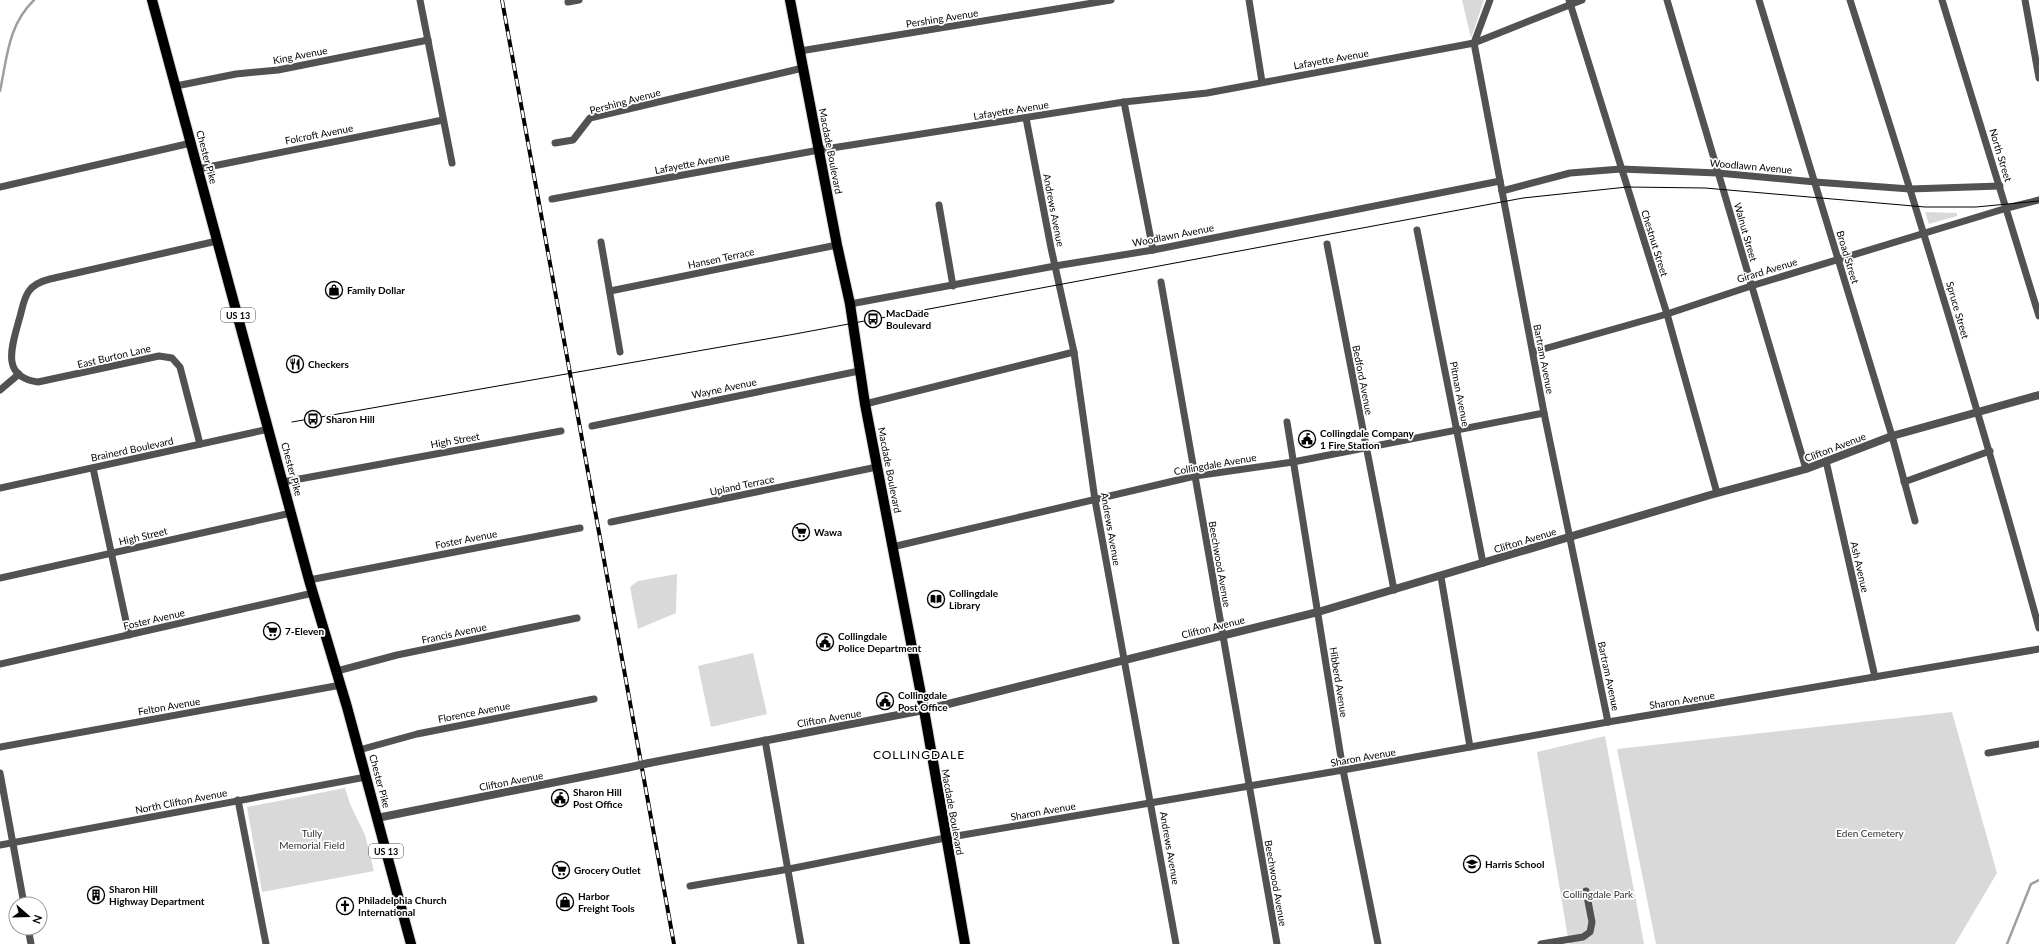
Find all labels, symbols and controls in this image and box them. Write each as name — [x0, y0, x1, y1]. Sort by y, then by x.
street label: Pershing Avenue — [905, 6, 979, 30]
street label: King Avenue — [272, 44, 328, 66]
street label: Lafayette Avenue — [1293, 46, 1369, 72]
street label: Pershing Avenue — [588, 86, 662, 116]
street label: Lafayette Avenue — [973, 98, 1049, 122]
street label: Macdade Boulevard — [817, 107, 845, 195]
street label: Folcroft Avenue — [284, 122, 354, 146]
street label: North Street — [1987, 127, 2015, 183]
street label: Chester Pike — [194, 129, 220, 185]
street label: Lafayette Avenue — [654, 150, 730, 176]
street label: Woodlawn Avenue — [1709, 156, 1793, 176]
street label: Andrews Avenue — [1041, 172, 1067, 248]
street label: Walnut Street — [1732, 201, 1760, 263]
street label: Chestnut Street — [1639, 208, 1671, 278]
street label: Woodlawn Avenue — [1131, 221, 1215, 249]
street label: Broad Street — [1834, 229, 1862, 285]
street label: Hansen Terrace — [687, 245, 755, 271]
street label: Girard Avenue — [1735, 255, 1799, 285]
shop icon: Family Dollar — [324, 280, 344, 300]
street label: Spruce Street — [1944, 280, 1972, 340]
place label: Family Dollar — [347, 284, 405, 296]
place label: MacDade Boulevard — [886, 307, 931, 331]
road number: US 13 — [221, 308, 255, 322]
bus stop icon: MacDade Boulevard — [863, 309, 883, 329]
street label: Bartram Avenue — [1531, 323, 1557, 395]
street label: East Burton Lane — [76, 342, 152, 370]
street label: Bedford Avenue — [1350, 344, 1376, 416]
restaurant icon: Checkers — [285, 354, 305, 374]
place label: Checkers — [308, 358, 350, 370]
street label: Pitman Avenue — [1448, 360, 1472, 428]
street label: Wayne Avenue — [690, 375, 758, 401]
bus stop icon: Sharon Hill — [303, 409, 323, 429]
place label: Sharon Hill — [326, 413, 375, 425]
street label: Macdade Boulevard — [876, 426, 904, 514]
place label: Collingdale Company 1 Fire Station — [1320, 427, 1415, 451]
public building icon: Collingdale Company 1 Fire Station — [1297, 429, 1317, 449]
street label: High Street — [430, 430, 481, 450]
street label: Clifton Avenue — [1803, 430, 1867, 464]
street label: Brainerd Boulevard — [90, 434, 174, 464]
street label: Chester Pike — [279, 441, 305, 497]
street label: Collingdale Avenue — [1173, 451, 1257, 477]
street label: Upland Terrace — [709, 472, 775, 498]
street label: Andrews Avenue — [1099, 491, 1123, 567]
street label: Beechwood Avenue — [1207, 520, 1233, 608]
supermarket icon: Wawa — [791, 522, 811, 542]
street label: High Street — [117, 524, 169, 547]
street label: Clifton Avenue — [1492, 525, 1558, 555]
place label: Wawa — [814, 526, 842, 538]
street label: Foster Avenue — [434, 527, 498, 551]
street label: Ash Avenue — [1848, 540, 1872, 594]
place label: Collingdale Library — [949, 587, 999, 611]
library icon: Collingdale Library — [926, 589, 946, 609]
street label: Foster Avenue — [122, 606, 186, 632]
street label: Clifton Avenue — [1180, 613, 1246, 641]
street label: Francis Avenue — [420, 620, 488, 646]
supermarket icon: 7-Eleven — [262, 621, 282, 641]
place label: 7-Eleven — [285, 625, 324, 637]
place label: Collingdale Police Department — [838, 630, 922, 654]
public building icon: Collingdale Police Department — [815, 632, 835, 652]
street label: Bartram Avenue — [1596, 640, 1622, 712]
street label: Hibberd Avenue — [1328, 646, 1350, 718]
place label: Collingdale Post Office — [898, 689, 948, 713]
street label: Sharon Avenue — [1649, 689, 1715, 711]
public building icon: Collingdale Post Office — [875, 691, 895, 711]
street label: Felton Avenue — [137, 695, 201, 717]
street label: Florence Avenue — [437, 699, 511, 725]
street label: Clifton Avenue — [796, 706, 862, 730]
street label: Sharon Avenue — [1329, 745, 1397, 769]
district label: COLLINGDALE — [873, 747, 965, 762]
street label: Chester Pike — [367, 753, 393, 809]
street label: Macdade Boulevard — [940, 768, 966, 856]
street label: Clifton Avenue — [478, 769, 544, 793]
street label: North Clifton Avenue — [134, 786, 228, 816]
place label: Sharon Hill Post Office — [573, 786, 623, 810]
public building icon: Sharon Hill Post Office — [550, 788, 570, 808]
street label: Sharon Avenue — [1009, 799, 1077, 823]
street label: Andrews Avenue — [1158, 810, 1182, 886]
park label: Tully Memorial Field — [279, 827, 345, 851]
park label: Eden Cemetery — [1836, 827, 1905, 839]
street label: Beechwood Avenue — [1263, 839, 1289, 927]
road number: US 13 — [369, 844, 403, 858]
school or university icon: Harris School — [1462, 854, 1482, 874]
place label: Harris School — [1485, 858, 1544, 870]
supermarket icon: Grocery Outlet — [551, 860, 571, 880]
place label: Grocery Outlet — [574, 864, 641, 876]
place label: Sharon Hill Highway Department — [109, 883, 205, 907]
building icon: Sharon Hill Highway Department — [86, 885, 106, 905]
park label: Collingdale Park — [1563, 888, 1634, 900]
place label: Harbor Freight Tools — [578, 890, 635, 914]
shop icon: Harbor Freight Tools — [555, 892, 575, 912]
place label: Philadelphia Church International — [358, 894, 447, 918]
north arrow — [8, 896, 48, 936]
church icon: Philadelphia Church International — [335, 896, 355, 916]
text: N — [30, 913, 45, 926]

